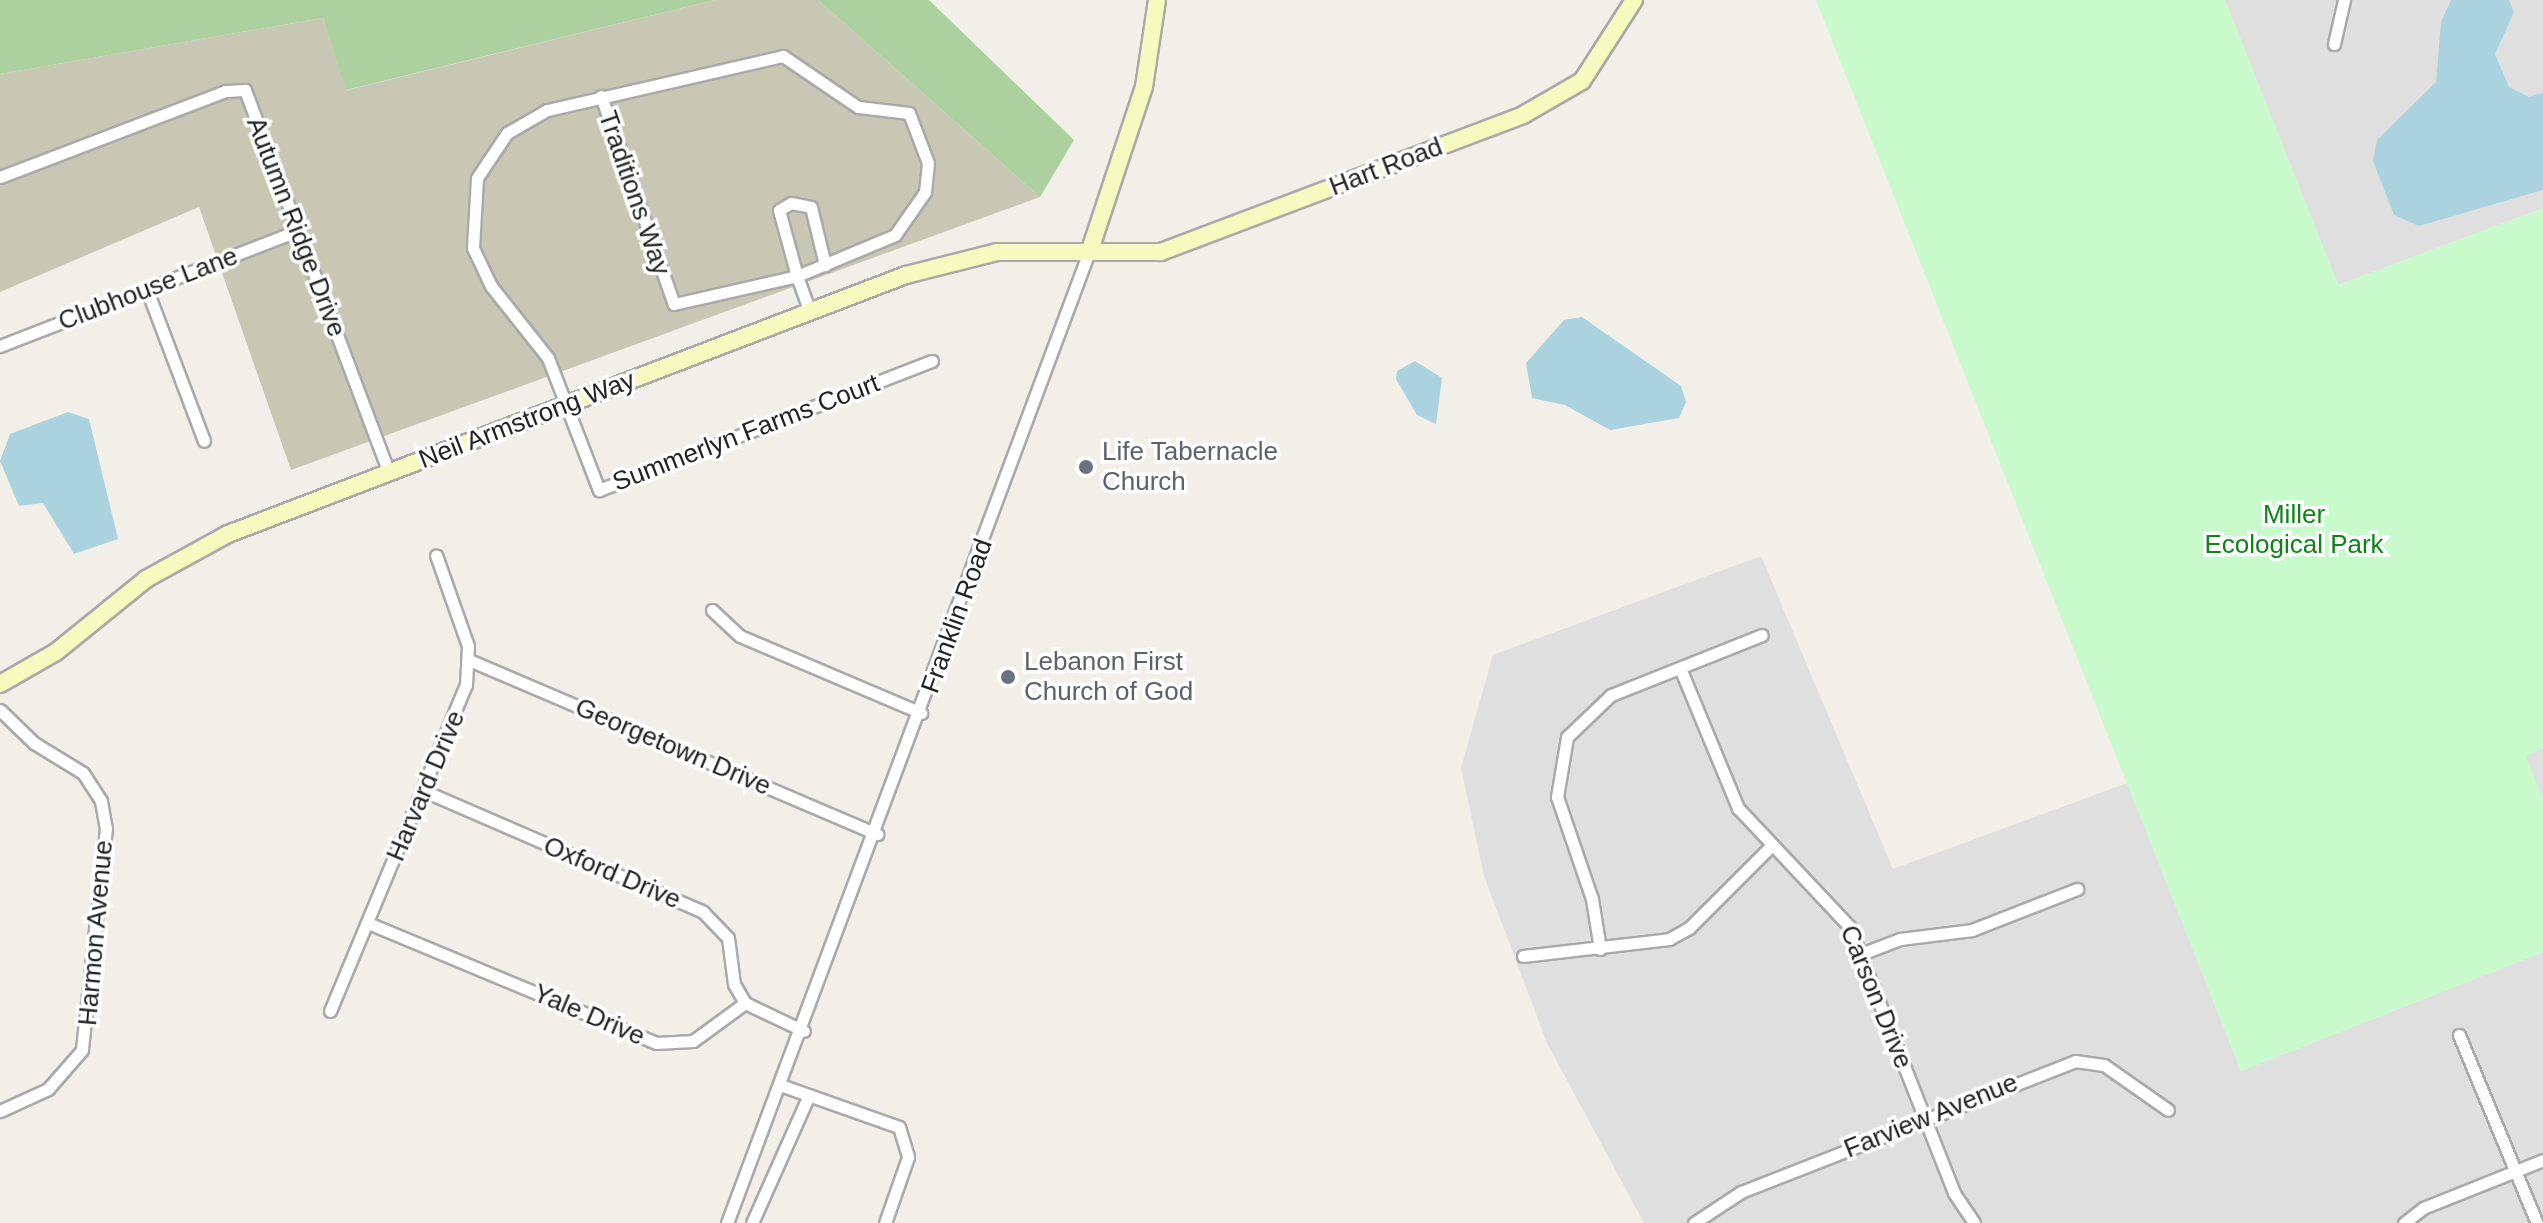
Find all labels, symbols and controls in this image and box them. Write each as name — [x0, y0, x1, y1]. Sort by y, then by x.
street label: Traditions Way — [591, 107, 677, 279]
street label: Autumn Ridge Drive — [240, 113, 352, 341]
street label: Hart Road — [1325, 131, 1447, 203]
street label: Clubhouse Lane — [54, 241, 242, 337]
street label: Neil Armstrong Way — [414, 364, 640, 476]
street label: Summerlyn Farms Court — [608, 368, 884, 498]
place label: Life Tabernacle Church — [1102, 436, 1278, 498]
marker: Life Tabernacle Church — [1077, 458, 1095, 476]
park label: Miller Ecological Park — [2204, 499, 2384, 560]
street label: Franklin Road — [915, 535, 999, 697]
place label: Lebanon First Church of God — [1024, 646, 1193, 708]
marker: Lebanon First Church of God — [999, 668, 1017, 686]
street label: Georgetown Drive — [570, 692, 776, 802]
street label: Harvard Drive — [380, 706, 472, 866]
street label: Oxford Drive — [539, 830, 685, 916]
street label: Harmon Avenue — [72, 838, 120, 1028]
street label: Carson Drive — [1833, 921, 1919, 1073]
street label: Yale Drive — [529, 978, 649, 1052]
street label: Farview Avenue — [1839, 1067, 2023, 1165]

